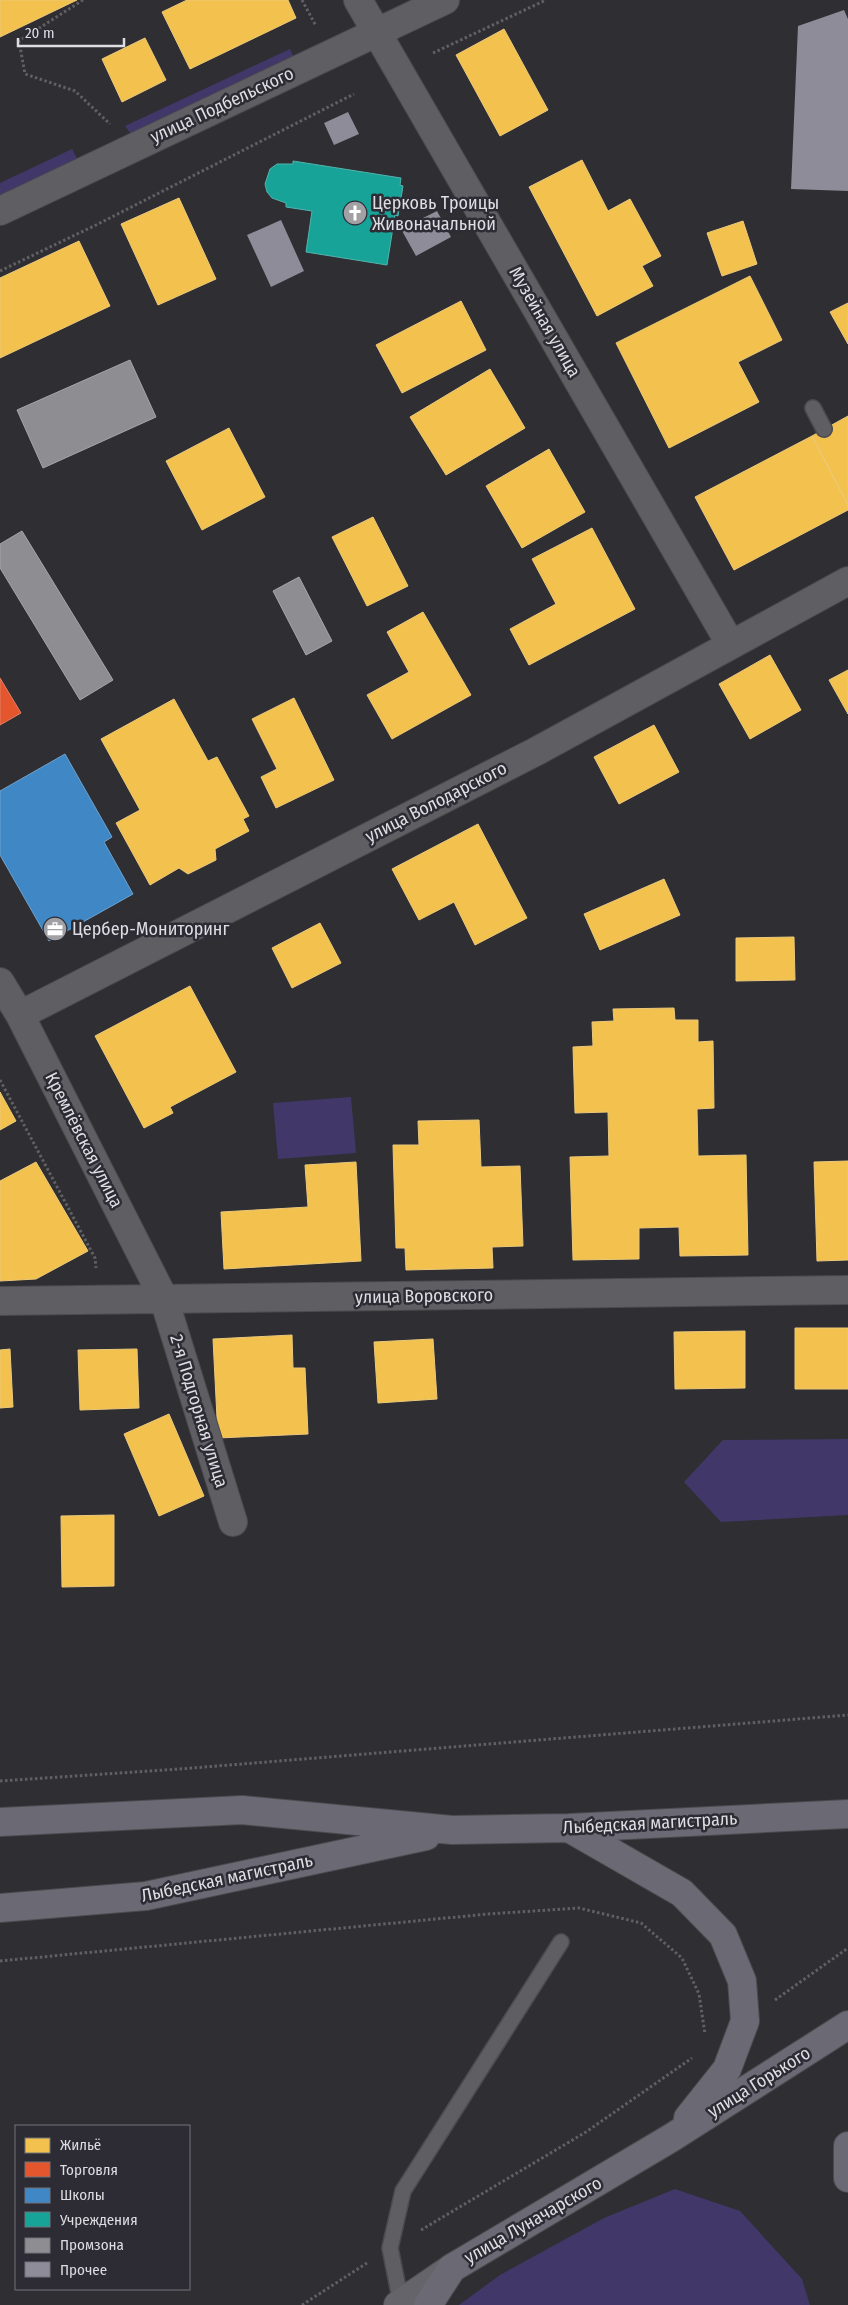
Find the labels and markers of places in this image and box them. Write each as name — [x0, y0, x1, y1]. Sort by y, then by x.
place label: Церковь Троицы Живоначальной — [372, 192, 499, 235]
church icon: Церковь Троицы Живоначальной — [342, 200, 368, 226]
office icon: Цербер-Мониторинг — [42, 916, 68, 942]
place label: Цербер-Мониторинг — [72, 918, 229, 940]

